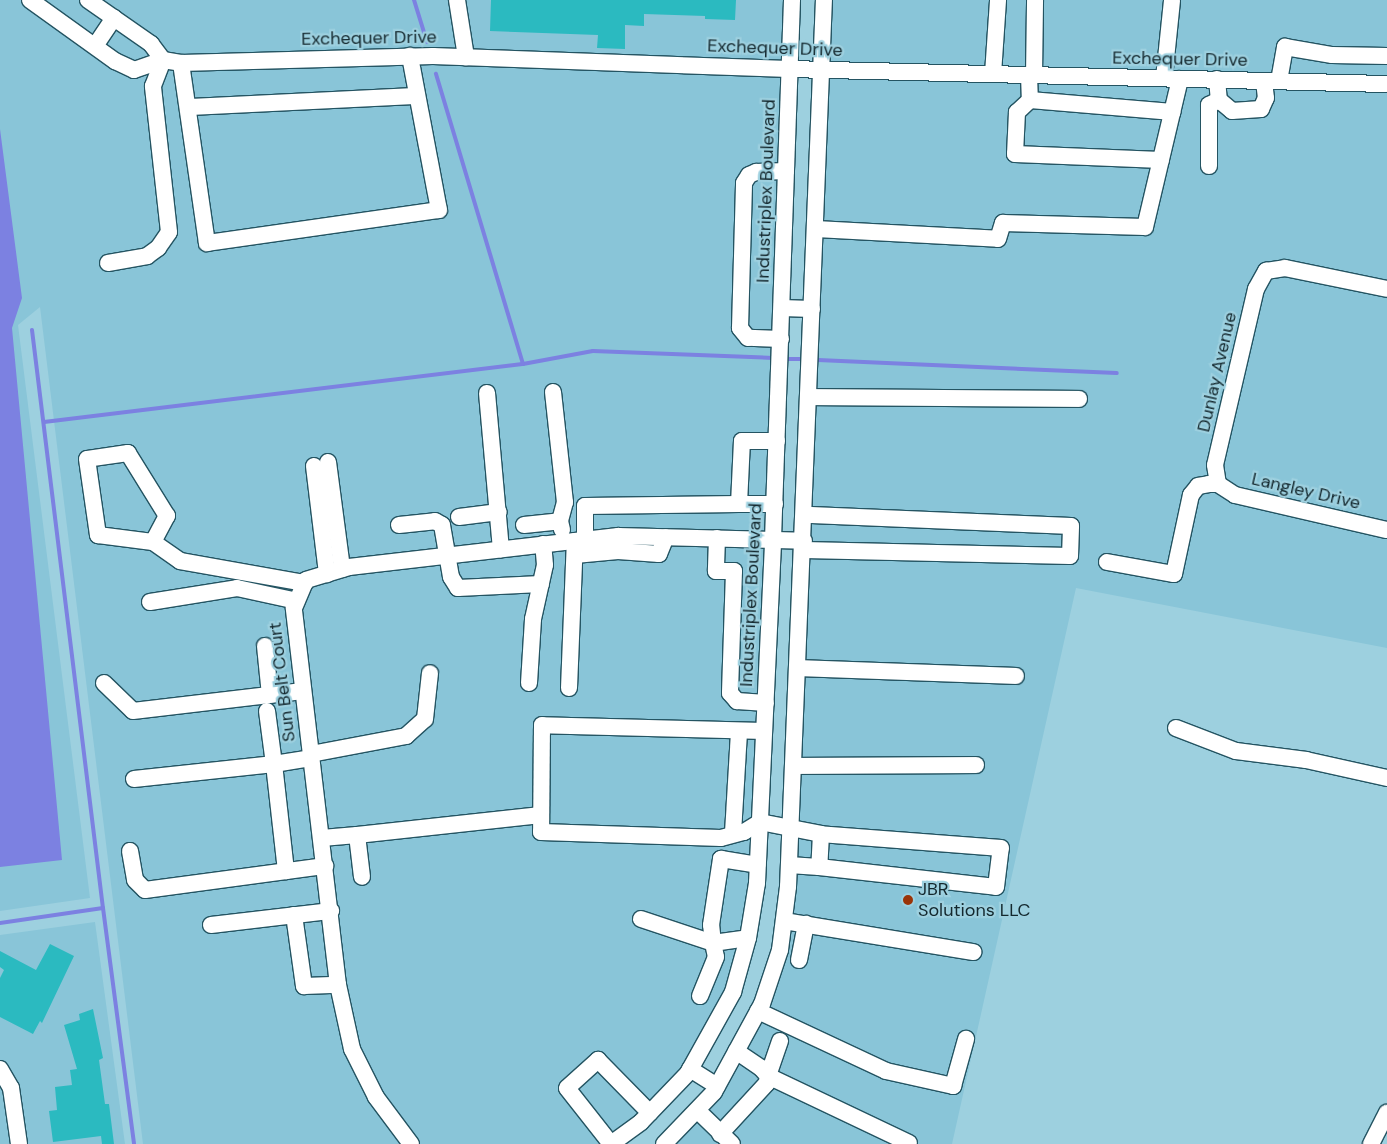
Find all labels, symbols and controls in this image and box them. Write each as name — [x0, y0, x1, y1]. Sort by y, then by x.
street label: Exchequer Drive — [301, 26, 437, 50]
street label: Exchequer Drive — [707, 35, 843, 61]
street label: Exchequer Drive — [1112, 47, 1248, 71]
street label: Industriplex Boulevard — [752, 99, 780, 283]
street label: Dunlay Avenue — [1193, 310, 1241, 434]
street label: Langley Drive — [1250, 468, 1362, 514]
street label: Industriplex Boulevard — [735, 503, 767, 687]
street label: Sun Belt Court — [264, 621, 300, 743]
place label: JBR Solutions LLC — [918, 879, 1030, 922]
marker: JBR Solutions LLC — [902, 894, 914, 906]

